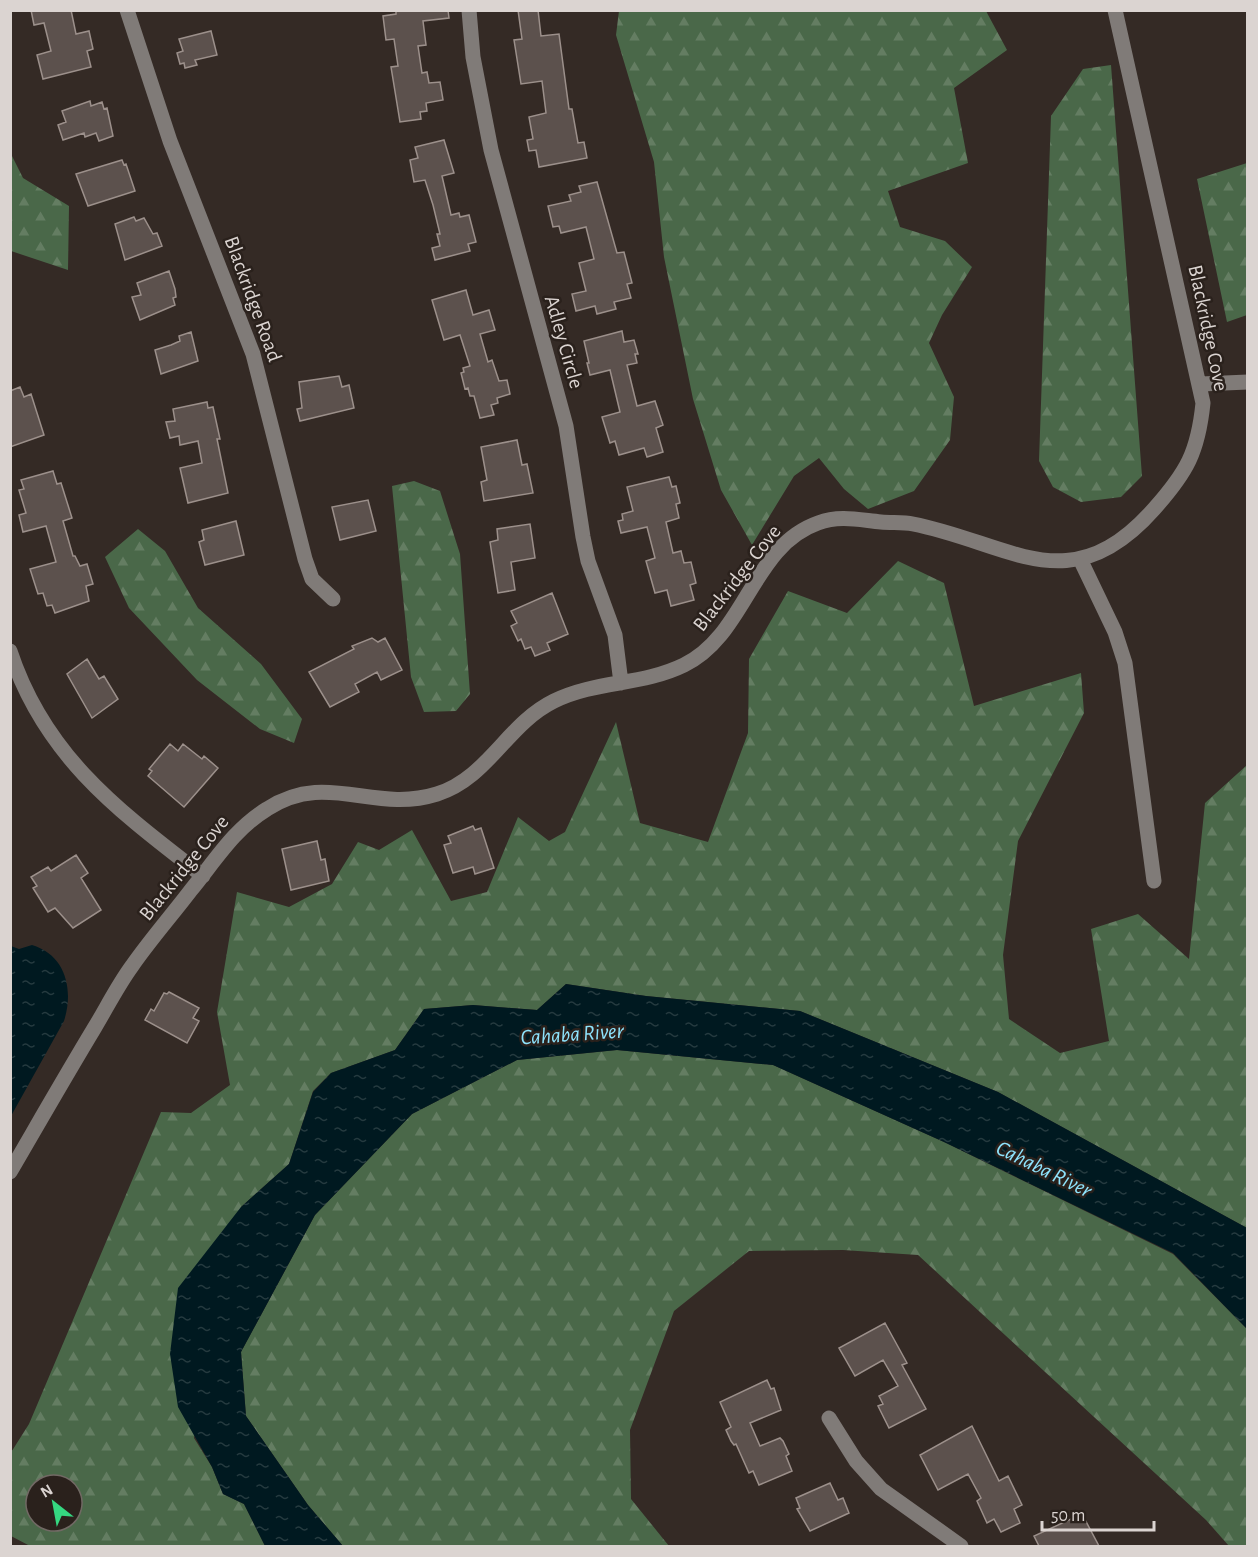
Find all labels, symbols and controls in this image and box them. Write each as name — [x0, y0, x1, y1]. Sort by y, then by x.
street label: Blackridge Road — [221, 234, 285, 365]
street label: Blackridge Cove — [1184, 263, 1232, 393]
street label: Adley Circle — [541, 293, 587, 391]
street label: Blackridge Cove — [689, 521, 785, 635]
street label: Blackridge Cove — [135, 811, 233, 925]
water label: Cahaba River — [520, 1019, 625, 1049]
water label: Cahaba River — [993, 1136, 1096, 1202]
north arrow — [24, 1473, 84, 1533]
text: N — [38, 1481, 56, 1501]
scale bar — [1042, 1494, 1154, 1532]
text: 50 m — [1051, 1507, 1085, 1525]

